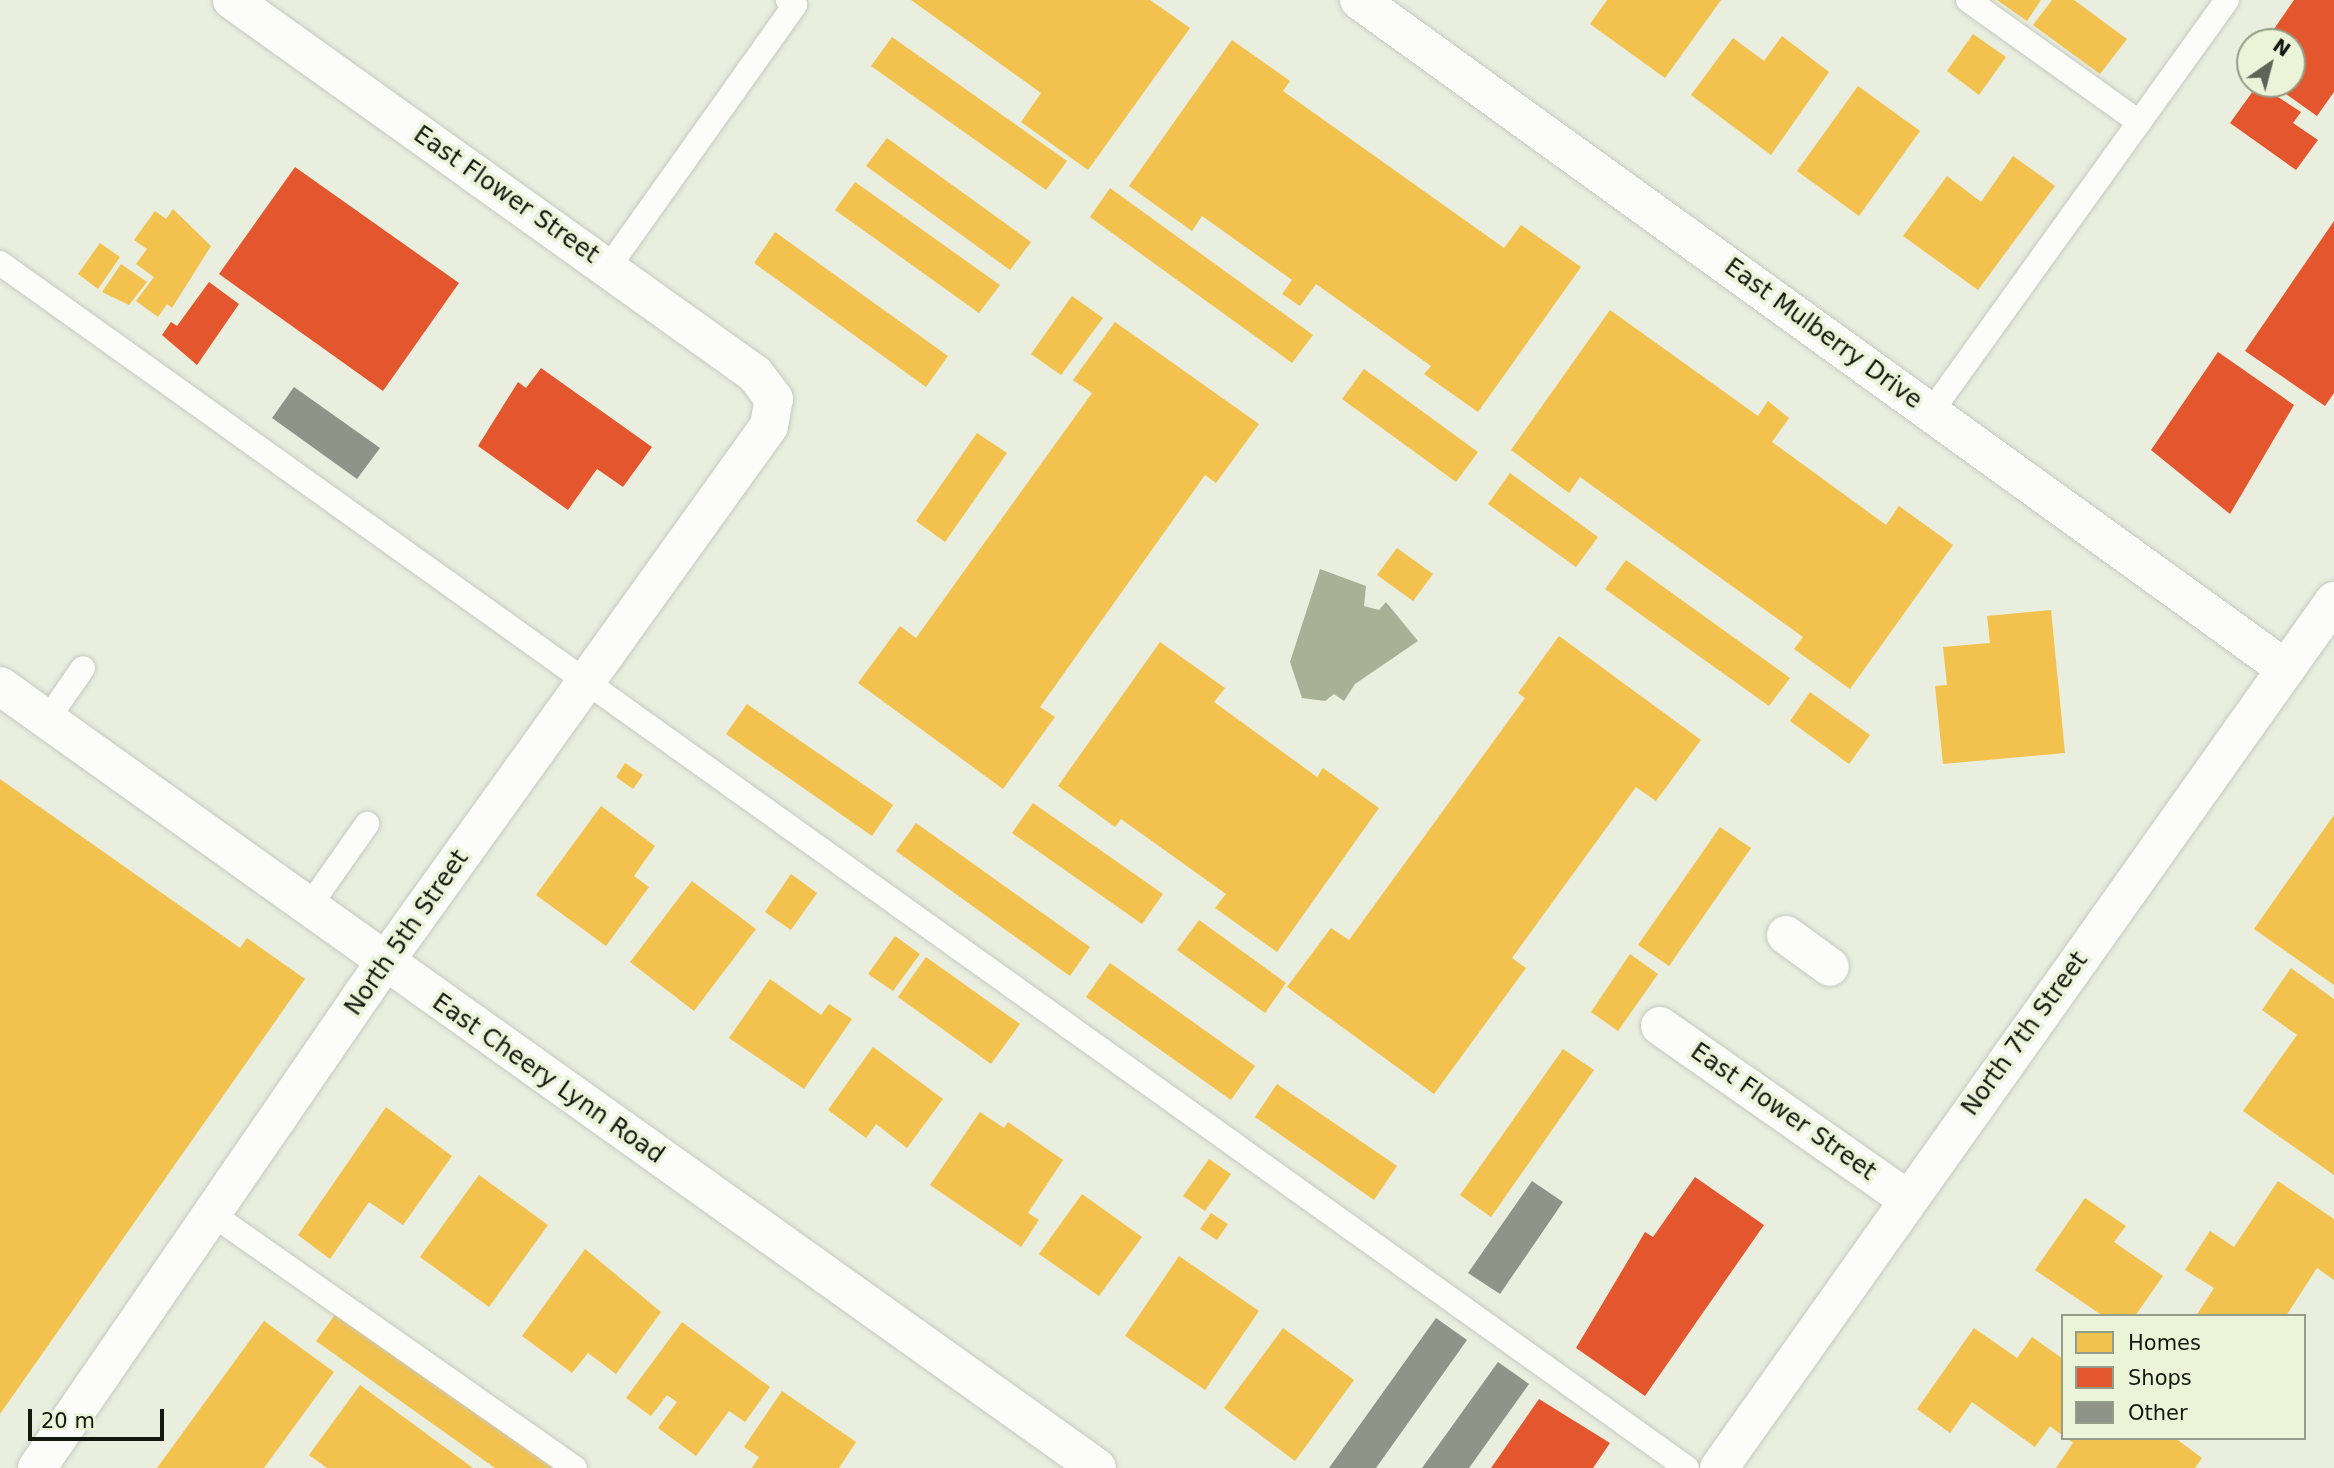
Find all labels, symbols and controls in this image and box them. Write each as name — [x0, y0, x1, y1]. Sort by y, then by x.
north arrow — [2236, 28, 2306, 98]
text: N — [2269, 34, 2295, 61]
street label: East Flower Street — [408, 120, 604, 270]
street label: East Mulberry Drive — [1719, 253, 1927, 415]
street label: North 5th Street — [339, 845, 475, 1021]
street label: North 7th Street — [1956, 947, 2094, 1121]
street label: East Cheery Lynn Road — [427, 988, 669, 1170]
street label: East Flower Street — [1685, 1037, 1881, 1187]
legend — [2061, 1314, 2306, 1440]
text: Homes — [2128, 1331, 2201, 1355]
text: Shops — [2128, 1366, 2192, 1390]
scale bar — [32, 1394, 168, 1438]
text: Other — [2128, 1401, 2188, 1425]
text: 20 m — [41, 1409, 95, 1433]

